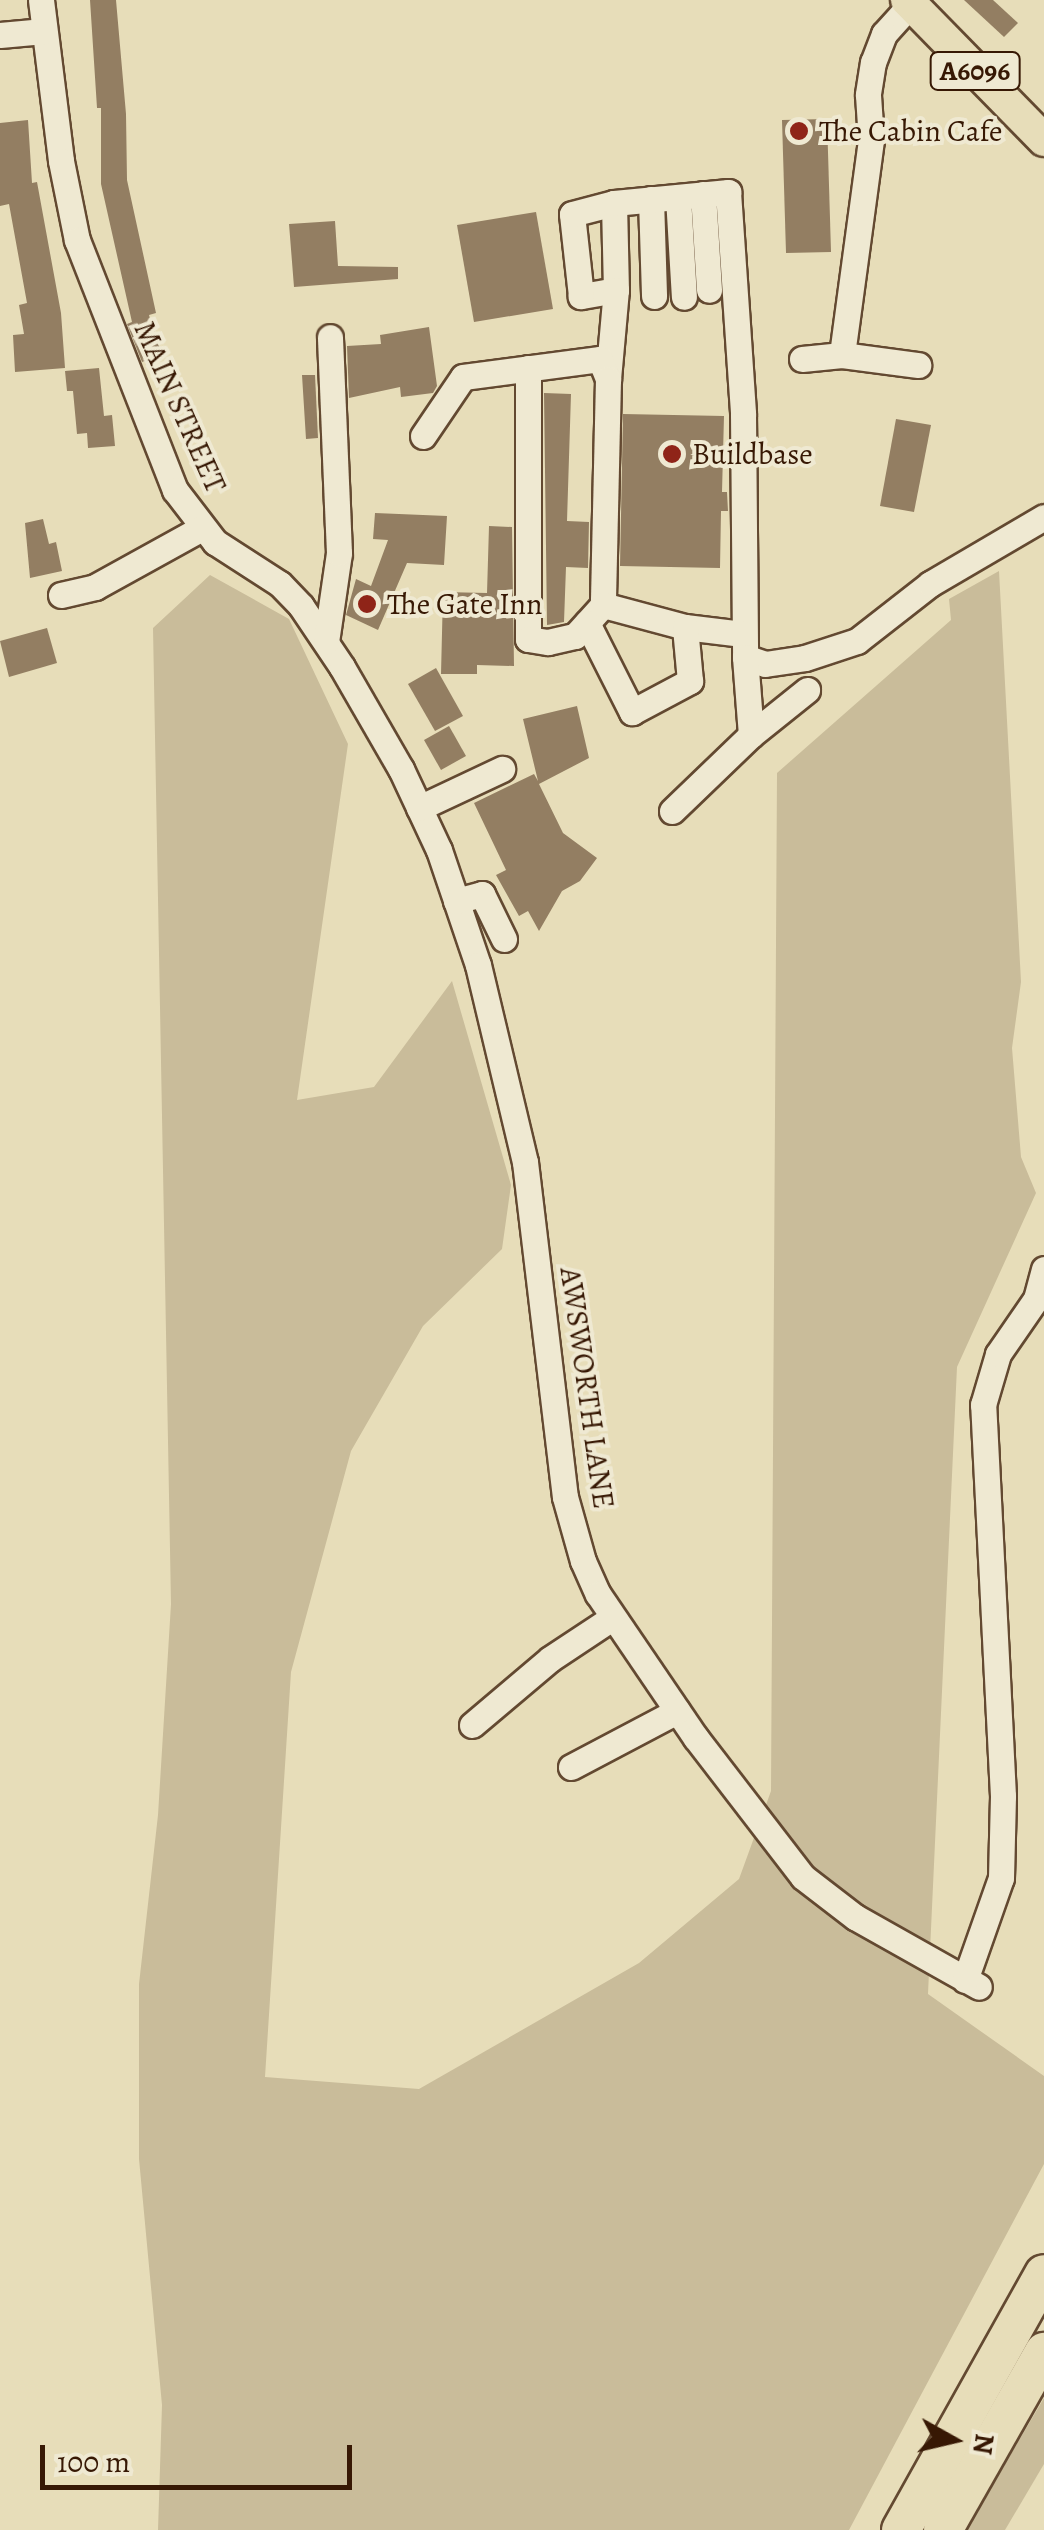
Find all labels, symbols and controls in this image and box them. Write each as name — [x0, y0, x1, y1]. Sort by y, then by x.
road number: A6096 — [928, 48, 1022, 94]
place label: The Cabin Cafe — [819, 113, 1002, 149]
marker: The Cabin Cafe — [788, 120, 810, 142]
street label: MAIN STREET — [126, 316, 234, 498]
place label: Buildbase — [692, 436, 813, 472]
marker: Buildbase — [661, 443, 683, 465]
place label: The Gate Inn — [387, 586, 542, 622]
marker: The Gate Inn — [356, 593, 378, 615]
street label: AWSWORTH LANE — [552, 1265, 622, 1511]
north arrow — [904, 2390, 1004, 2490]
scale bar — [45, 2425, 358, 2487]
text: N — [963, 2431, 1004, 2457]
text: 100 m — [57, 2442, 130, 2482]

